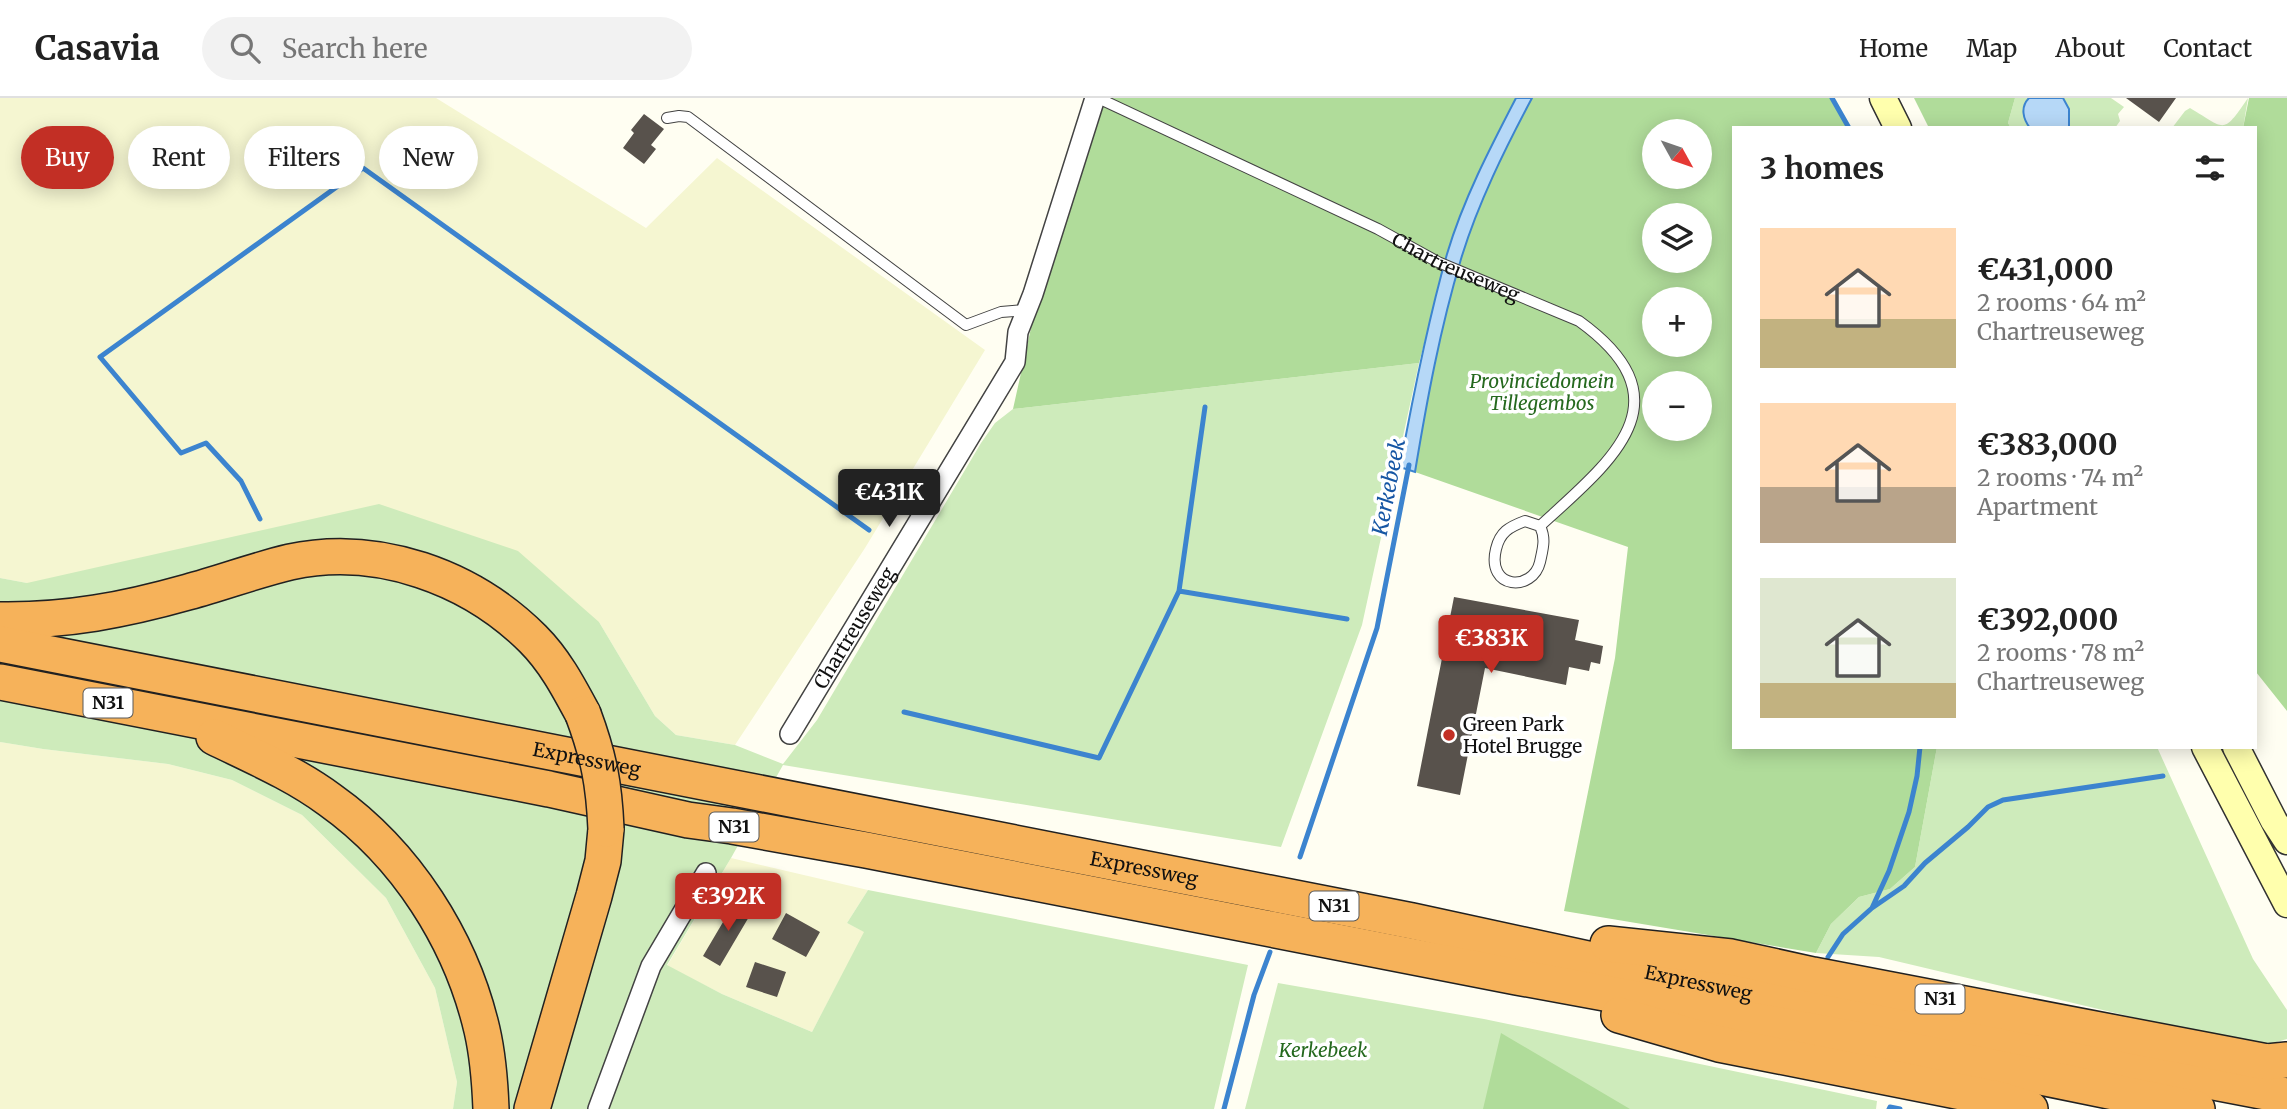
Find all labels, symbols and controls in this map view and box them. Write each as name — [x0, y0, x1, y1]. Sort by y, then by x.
search box — [202, 17, 692, 80]
text: Casavia — [35, 28, 160, 69]
icon: search — [226, 29, 264, 67]
text: Search here — [282, 32, 427, 65]
text: Home — [1859, 33, 1928, 64]
text: Map — [1966, 33, 2017, 64]
text: About — [2055, 33, 2125, 64]
text: Contact — [2163, 33, 2252, 64]
north arrow — [1642, 119, 1712, 189]
map controls — [1642, 119, 1712, 441]
chip: Buy — [21, 126, 114, 189]
chip: Rent — [128, 126, 230, 189]
chip: Filters — [244, 126, 365, 189]
chip: New — [379, 126, 478, 189]
text: 3 homes — [1760, 149, 1884, 187]
icon: filters — [2191, 149, 2229, 187]
button: layers — [1642, 203, 1712, 273]
street label: Chartreuseweg — [1388, 227, 1524, 307]
text: €431,000 — [1977, 250, 2114, 288]
icon: home — [1816, 256, 1900, 340]
button: + — [1642, 287, 1712, 357]
text: 2 rooms · 64 m² — [1977, 288, 2146, 317]
text: Chartreuseweg — [1977, 317, 2144, 346]
park label: Provinciedomein Tillegembos — [1469, 369, 1615, 415]
button: − — [1642, 371, 1712, 441]
text: €383,000 — [1977, 425, 2118, 463]
icon: home — [1816, 431, 1900, 515]
water label: Kerkebeek — [1366, 436, 1411, 539]
text: 2 rooms · 74 m² — [1977, 463, 2143, 492]
pin: €431K — [840, 470, 938, 529]
text: €431K — [854, 477, 924, 506]
text: Apartment — [1977, 492, 2098, 521]
street label: Chartreuseweg — [808, 562, 900, 693]
text: €392,000 — [1977, 600, 2119, 638]
icon: home — [1816, 606, 1900, 690]
pin: €383K — [1442, 616, 1540, 675]
text: €383K — [1454, 623, 1528, 652]
text: 2 rooms · 78 m² — [1977, 638, 2144, 667]
text: Chartreuseweg — [1977, 667, 2144, 696]
road number: N31 — [84, 688, 132, 718]
place label: Green Park Hotel Brugge — [1463, 712, 1582, 758]
marker: Green Park Hotel Brugge — [1441, 727, 1457, 743]
street label: Expressweg — [531, 737, 643, 782]
road number: N31 — [710, 812, 758, 842]
street label: Expressweg — [1088, 846, 1201, 891]
pin: €392K — [679, 874, 777, 933]
text: €392K — [691, 881, 765, 910]
road number: N31 — [1310, 892, 1358, 920]
street label: Expressweg — [1642, 960, 1755, 1006]
road number: N31 — [1916, 985, 1965, 1014]
park label: Kerkebeek — [1278, 1038, 1368, 1062]

